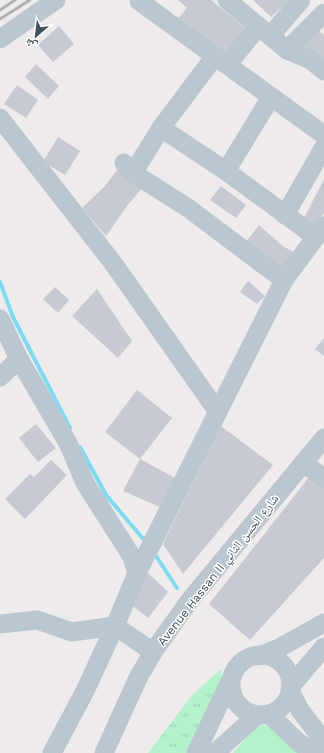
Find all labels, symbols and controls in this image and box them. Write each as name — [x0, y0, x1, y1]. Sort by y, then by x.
north arrow — [16, 16, 56, 56]
text: ش — [23, 35, 40, 53]
street label: Avenue Hassan II شارع الحسن الثاني — [155, 492, 284, 650]

